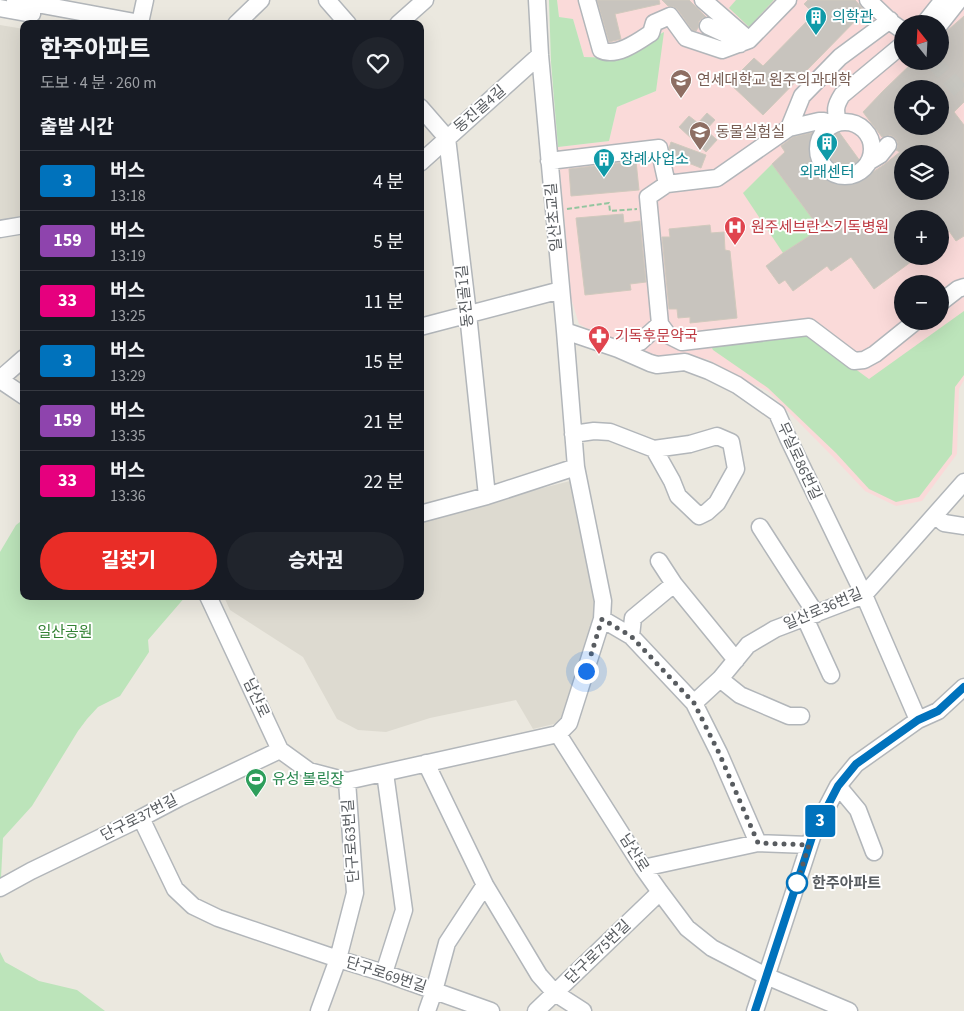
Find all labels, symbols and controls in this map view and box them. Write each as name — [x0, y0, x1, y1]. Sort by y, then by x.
building icon: 의학관 — [804, 5, 828, 36]
place label: 의학관 — [832, 7, 874, 28]
north arrow — [894, 15, 949, 70]
map controls — [894, 15, 949, 330]
text: 한주아파트 — [40, 32, 150, 67]
button: heart — [352, 37, 404, 89]
school or university icon: 연세대학교 원주의과대학 — [669, 68, 693, 99]
place label: 연세대학교 원주의과대학 — [697, 70, 852, 91]
text: 도보 · 4 분 · 260 m — [40, 72, 156, 94]
button: locate — [894, 80, 949, 135]
street label: 동진골4길 — [449, 81, 511, 137]
text: 출발 시간 — [40, 114, 114, 141]
school or university icon: 동물실험실 — [688, 120, 712, 151]
place label: 동물실험실 — [716, 122, 785, 143]
building icon: 외래센터 — [815, 131, 839, 162]
button: layers — [894, 145, 949, 200]
building icon: 장례사업소 — [592, 147, 616, 178]
place label: 장례사업소 — [620, 149, 689, 170]
text: 버스 — [110, 158, 145, 185]
place label: 외래센터 — [799, 162, 855, 183]
text: 3 — [63, 168, 72, 193]
text: 4 분 — [373, 169, 404, 196]
street label: 일산초교길 — [541, 182, 567, 252]
text: 13:18 — [110, 185, 146, 207]
button: + — [894, 210, 949, 265]
hospital icon: 원주세브란스기독병원 — [723, 215, 747, 246]
place label: 원주세브란스기독병원 — [751, 217, 889, 238]
text: 버스 — [110, 218, 145, 245]
text: 159 — [53, 228, 82, 253]
text: 5 분 — [373, 229, 404, 256]
text: 13:19 — [110, 245, 146, 267]
street label: 동진골1길 — [451, 264, 479, 328]
button: − — [894, 275, 949, 330]
text: 버스 — [110, 278, 145, 305]
text: 33 — [58, 288, 77, 313]
text: 11 분 — [364, 289, 404, 316]
text: 13:25 — [110, 305, 146, 327]
pharmacy icon: 기독후문약국 — [587, 324, 611, 355]
place label: 기독후문약국 — [615, 326, 698, 347]
text: 버스 — [110, 338, 145, 365]
text: 3 — [63, 348, 72, 373]
text: 15 분 — [364, 349, 404, 376]
text: 13:29 — [110, 365, 146, 387]
text: 버스 — [110, 398, 145, 425]
text: 159 — [53, 408, 82, 433]
text: 21 분 — [364, 409, 404, 436]
street label: 무실로86번길 — [772, 419, 826, 503]
text: 13:35 — [110, 425, 146, 447]
text: 버스 — [110, 458, 145, 485]
text: 33 — [58, 468, 77, 493]
text: 22 분 — [364, 469, 404, 496]
text: 13:36 — [110, 485, 146, 507]
button: 길찾기 — [40, 532, 217, 590]
button: 승차권 — [227, 532, 404, 590]
street label: 일산로36번길 — [780, 583, 866, 635]
park label: 일산공원 — [37, 622, 93, 643]
your location — [574, 659, 599, 684]
street label: 남산로 — [238, 675, 274, 721]
sports icon: 유성 볼링장 — [244, 767, 268, 798]
place label: 유성 볼링장 — [272, 769, 344, 790]
street label: 단구로37번길 — [97, 790, 181, 846]
street label: 단구로63번길 — [338, 798, 364, 884]
line badge: 3 — [804, 805, 836, 837]
text: 3 — [815, 808, 825, 833]
street label: 남산로 — [614, 830, 654, 876]
marker: 한주아파트 — [786, 872, 808, 894]
place label: 한주아파트 — [812, 873, 881, 894]
street label: 단구로75번길 — [561, 915, 635, 989]
street label: 단구로69번길 — [343, 952, 429, 998]

